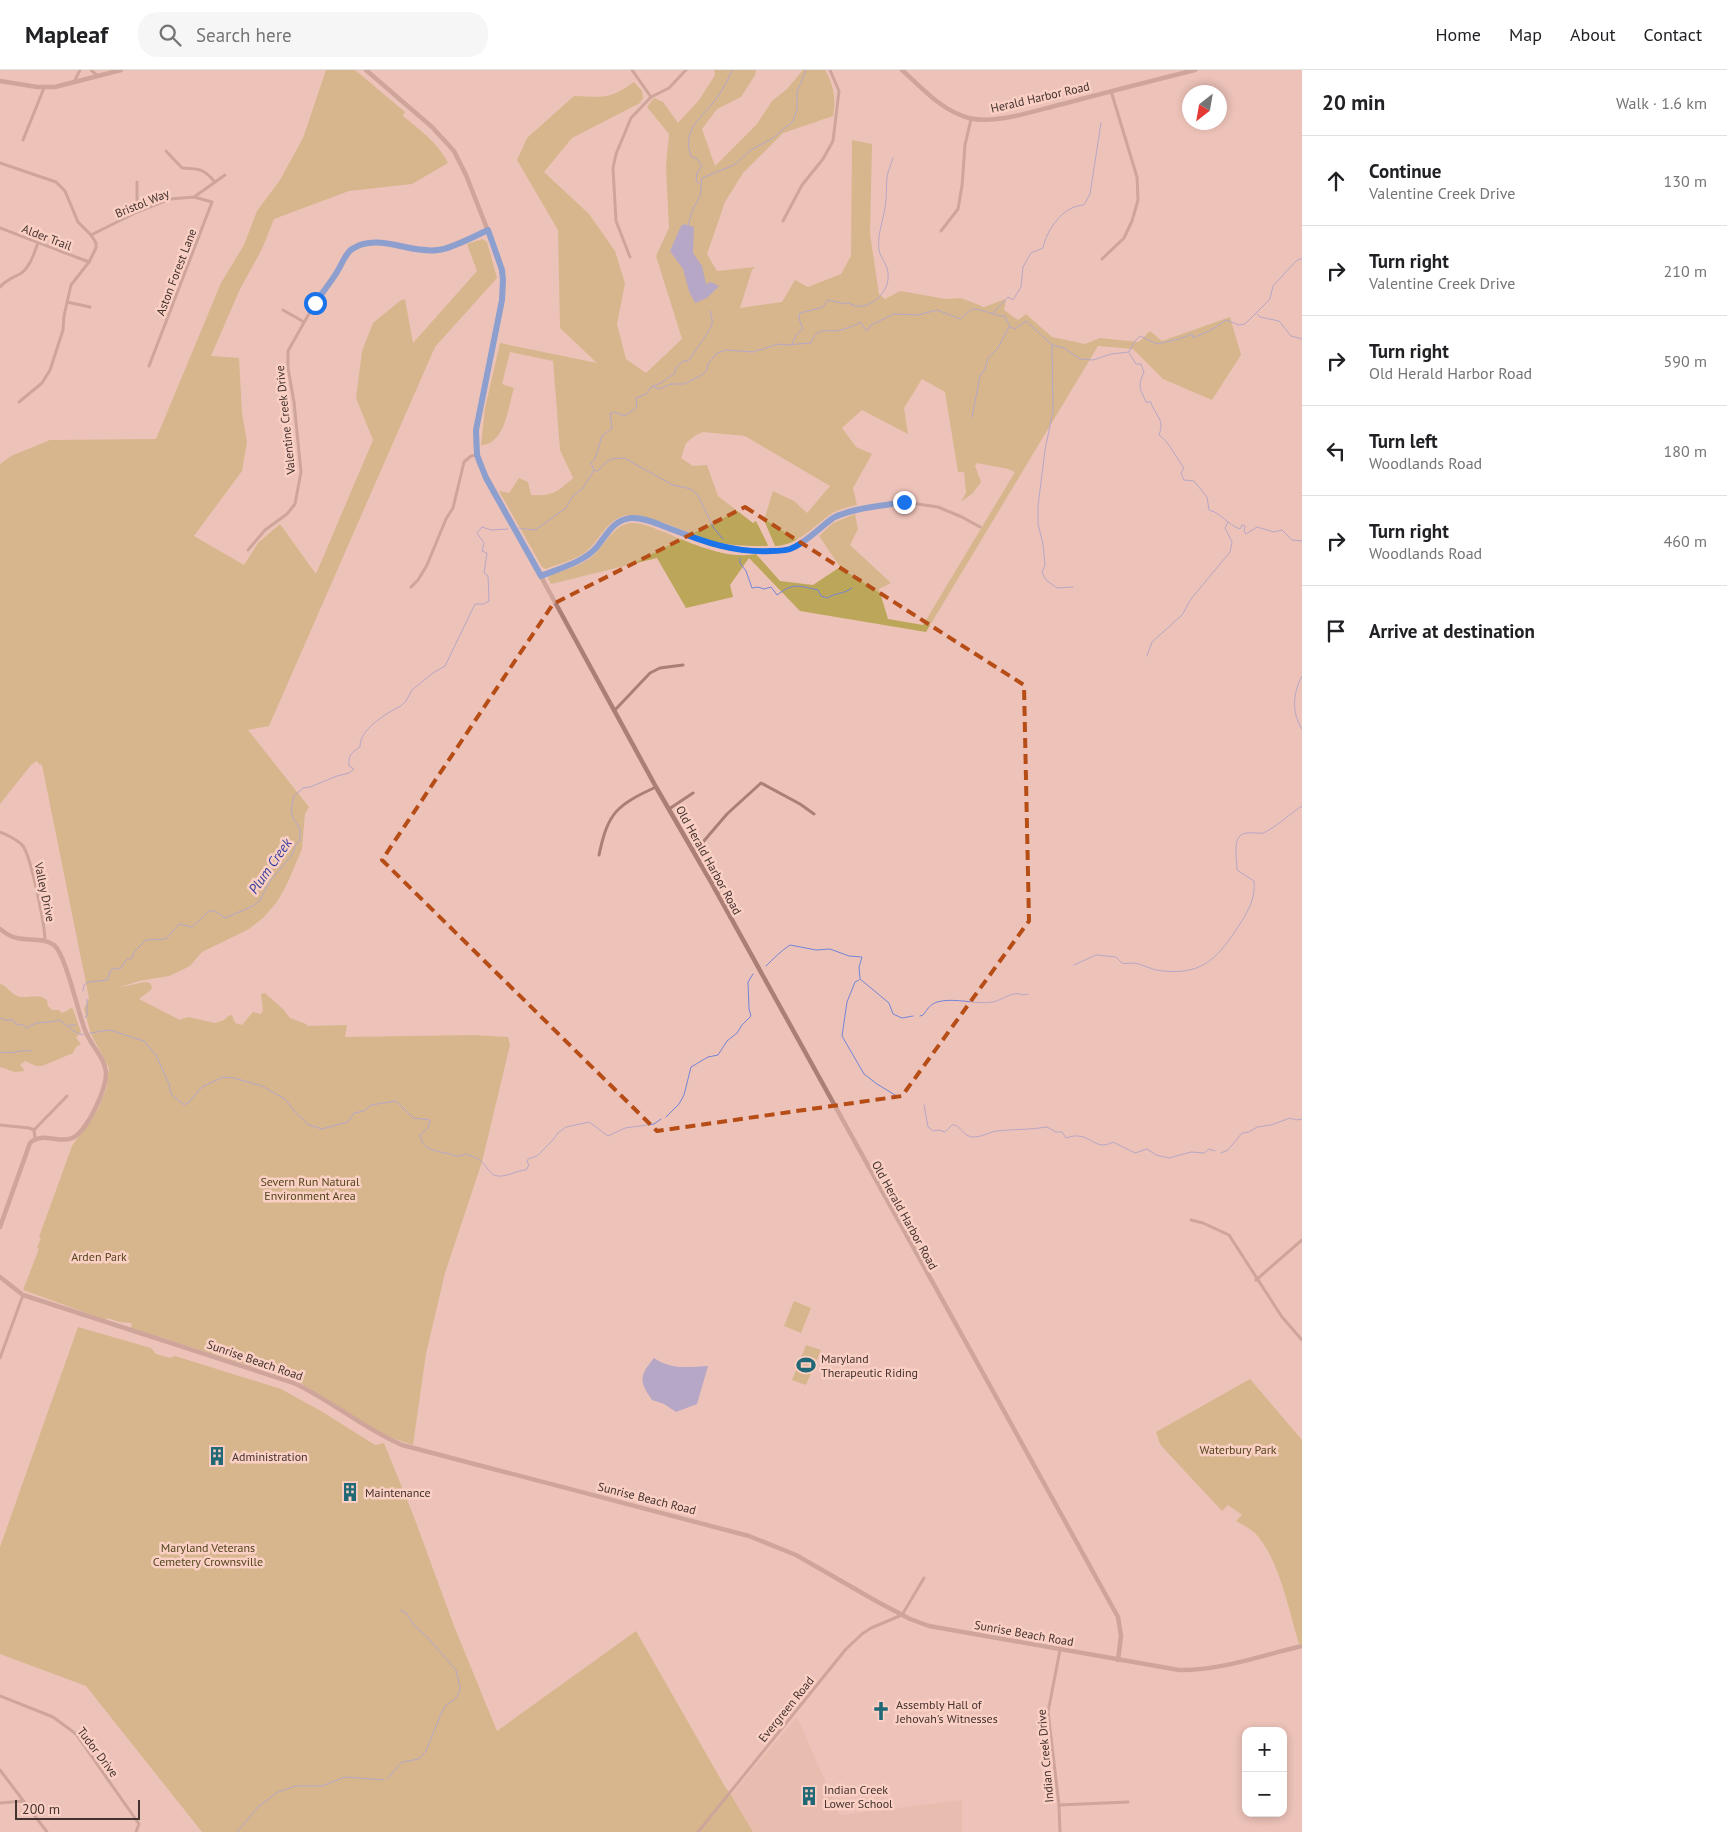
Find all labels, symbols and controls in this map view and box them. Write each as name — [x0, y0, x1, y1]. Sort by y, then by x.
search box — [138, 12, 488, 57]
text: Mapleaf — [25, 19, 108, 50]
icon: search — [156, 21, 184, 49]
text: Search here — [196, 23, 292, 47]
text: Home — [1435, 23, 1481, 46]
text: Map — [1509, 23, 1542, 46]
text: About — [1570, 23, 1616, 46]
text: Contact — [1644, 23, 1702, 46]
street label: Herald Harbor Road — [989, 78, 1091, 116]
north arrow — [1182, 85, 1227, 130]
text: 20 min — [1322, 89, 1385, 116]
text: Walk · 1.6 km — [1616, 93, 1707, 113]
text: Continue — [1369, 159, 1441, 183]
icon: ahead — [1322, 167, 1350, 195]
text: 130 m — [1664, 171, 1707, 191]
text: Valentine Creek Drive — [1369, 183, 1515, 203]
street label: Bristol Way — [113, 185, 172, 221]
street label: Alder Trail — [20, 221, 74, 254]
street label: Aston Forest Lane — [153, 226, 199, 318]
text: Turn right — [1369, 249, 1449, 273]
icon: right — [1322, 257, 1350, 285]
text: 210 m — [1664, 261, 1707, 281]
text: Valentine Creek Drive — [1369, 273, 1515, 293]
route start — [304, 292, 327, 315]
text: Turn right — [1369, 339, 1449, 363]
icon: right — [1322, 347, 1350, 375]
text: 590 m — [1664, 351, 1707, 371]
text: Old Herald Harbor Road — [1369, 363, 1532, 383]
street label: Valentine Creek Drive — [272, 365, 298, 476]
text: Turn left — [1369, 429, 1438, 453]
icon: left — [1322, 437, 1350, 465]
text: 180 m — [1664, 441, 1707, 461]
text: Woodlands Road — [1369, 453, 1482, 473]
route end — [893, 491, 916, 514]
text: Turn right — [1369, 519, 1449, 543]
icon: right — [1322, 527, 1350, 555]
text: 460 m — [1664, 531, 1707, 551]
text: Woodlands Road — [1369, 543, 1482, 563]
icon: arrive — [1322, 617, 1350, 645]
text: Arrive at destination — [1369, 619, 1535, 643]
street label: Old Herald Harbor Road — [673, 803, 745, 917]
water label: Plum Creek — [244, 834, 296, 897]
street label: Valley Drive — [31, 860, 59, 923]
street label: Old Herald Harbor Road — [869, 1158, 941, 1272]
park label: Severn Run Natural Environment Area — [260, 1174, 360, 1203]
park label: Arden Park — [71, 1249, 127, 1264]
street label: Sunrise Beach Road — [205, 1337, 305, 1383]
place label: Maryland Therapeutic Riding — [821, 1351, 918, 1380]
sports icon: Maryland Therapeutic Riding — [795, 1354, 817, 1376]
park label: Waterbury Park — [1200, 1442, 1277, 1457]
building icon: Administration — [206, 1445, 228, 1467]
place label: Administration — [232, 1449, 308, 1464]
street label: Sunrise Beach Road — [596, 1479, 698, 1517]
building icon: Maintenance — [339, 1481, 361, 1503]
place label: Maintenance — [365, 1485, 431, 1500]
park label: Maryland Veterans Cemetery Crownsville — [153, 1540, 263, 1569]
street label: Sunrise Beach Road — [973, 1617, 1075, 1649]
street label: Evergreen Road — [755, 1673, 817, 1745]
place label: Assembly Hall of Jehovah's Witnesses — [895, 1697, 998, 1726]
church icon: Assembly Hall of Jehovah's Witnesses — [870, 1700, 892, 1722]
street label: Indian Creek Drive — [1033, 1709, 1057, 1803]
street label: Tudor Drive — [74, 1724, 122, 1780]
map controls — [1242, 1727, 1287, 1817]
button: + — [1242, 1727, 1287, 1772]
button: − — [1242, 1772, 1287, 1817]
place label: Indian Creek Lower School — [824, 1782, 893, 1811]
building icon: Indian Creek Lower School — [798, 1785, 820, 1807]
scale bar — [15, 1797, 140, 1820]
text: 200 m — [22, 1800, 60, 1818]

